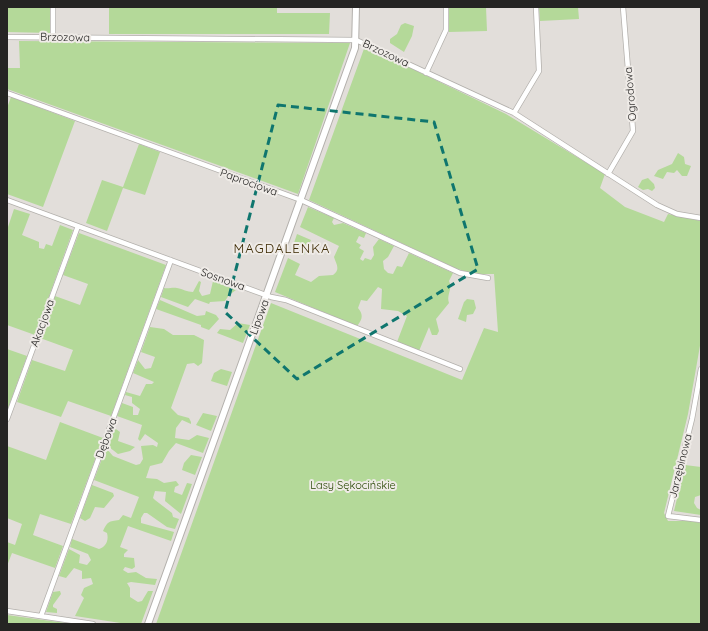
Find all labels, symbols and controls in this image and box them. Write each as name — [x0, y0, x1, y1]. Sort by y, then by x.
street label: Brzozowa — [40, 30, 90, 44]
street label: Brzozowa — [360, 36, 412, 70]
street label: Ogrodowa — [621, 66, 639, 122]
street label: Paprociowa — [218, 165, 280, 199]
district label: MAGDALENKA — [234, 240, 330, 256]
street label: Sosnowa — [199, 265, 247, 293]
street label: Akacjowa — [27, 297, 57, 349]
street label: Lipowa — [246, 297, 272, 337]
street label: Dębowa — [92, 416, 120, 460]
street label: Jarzębinowa — [665, 432, 695, 500]
park label: Lasy Sękocińskie — [310, 478, 396, 492]

